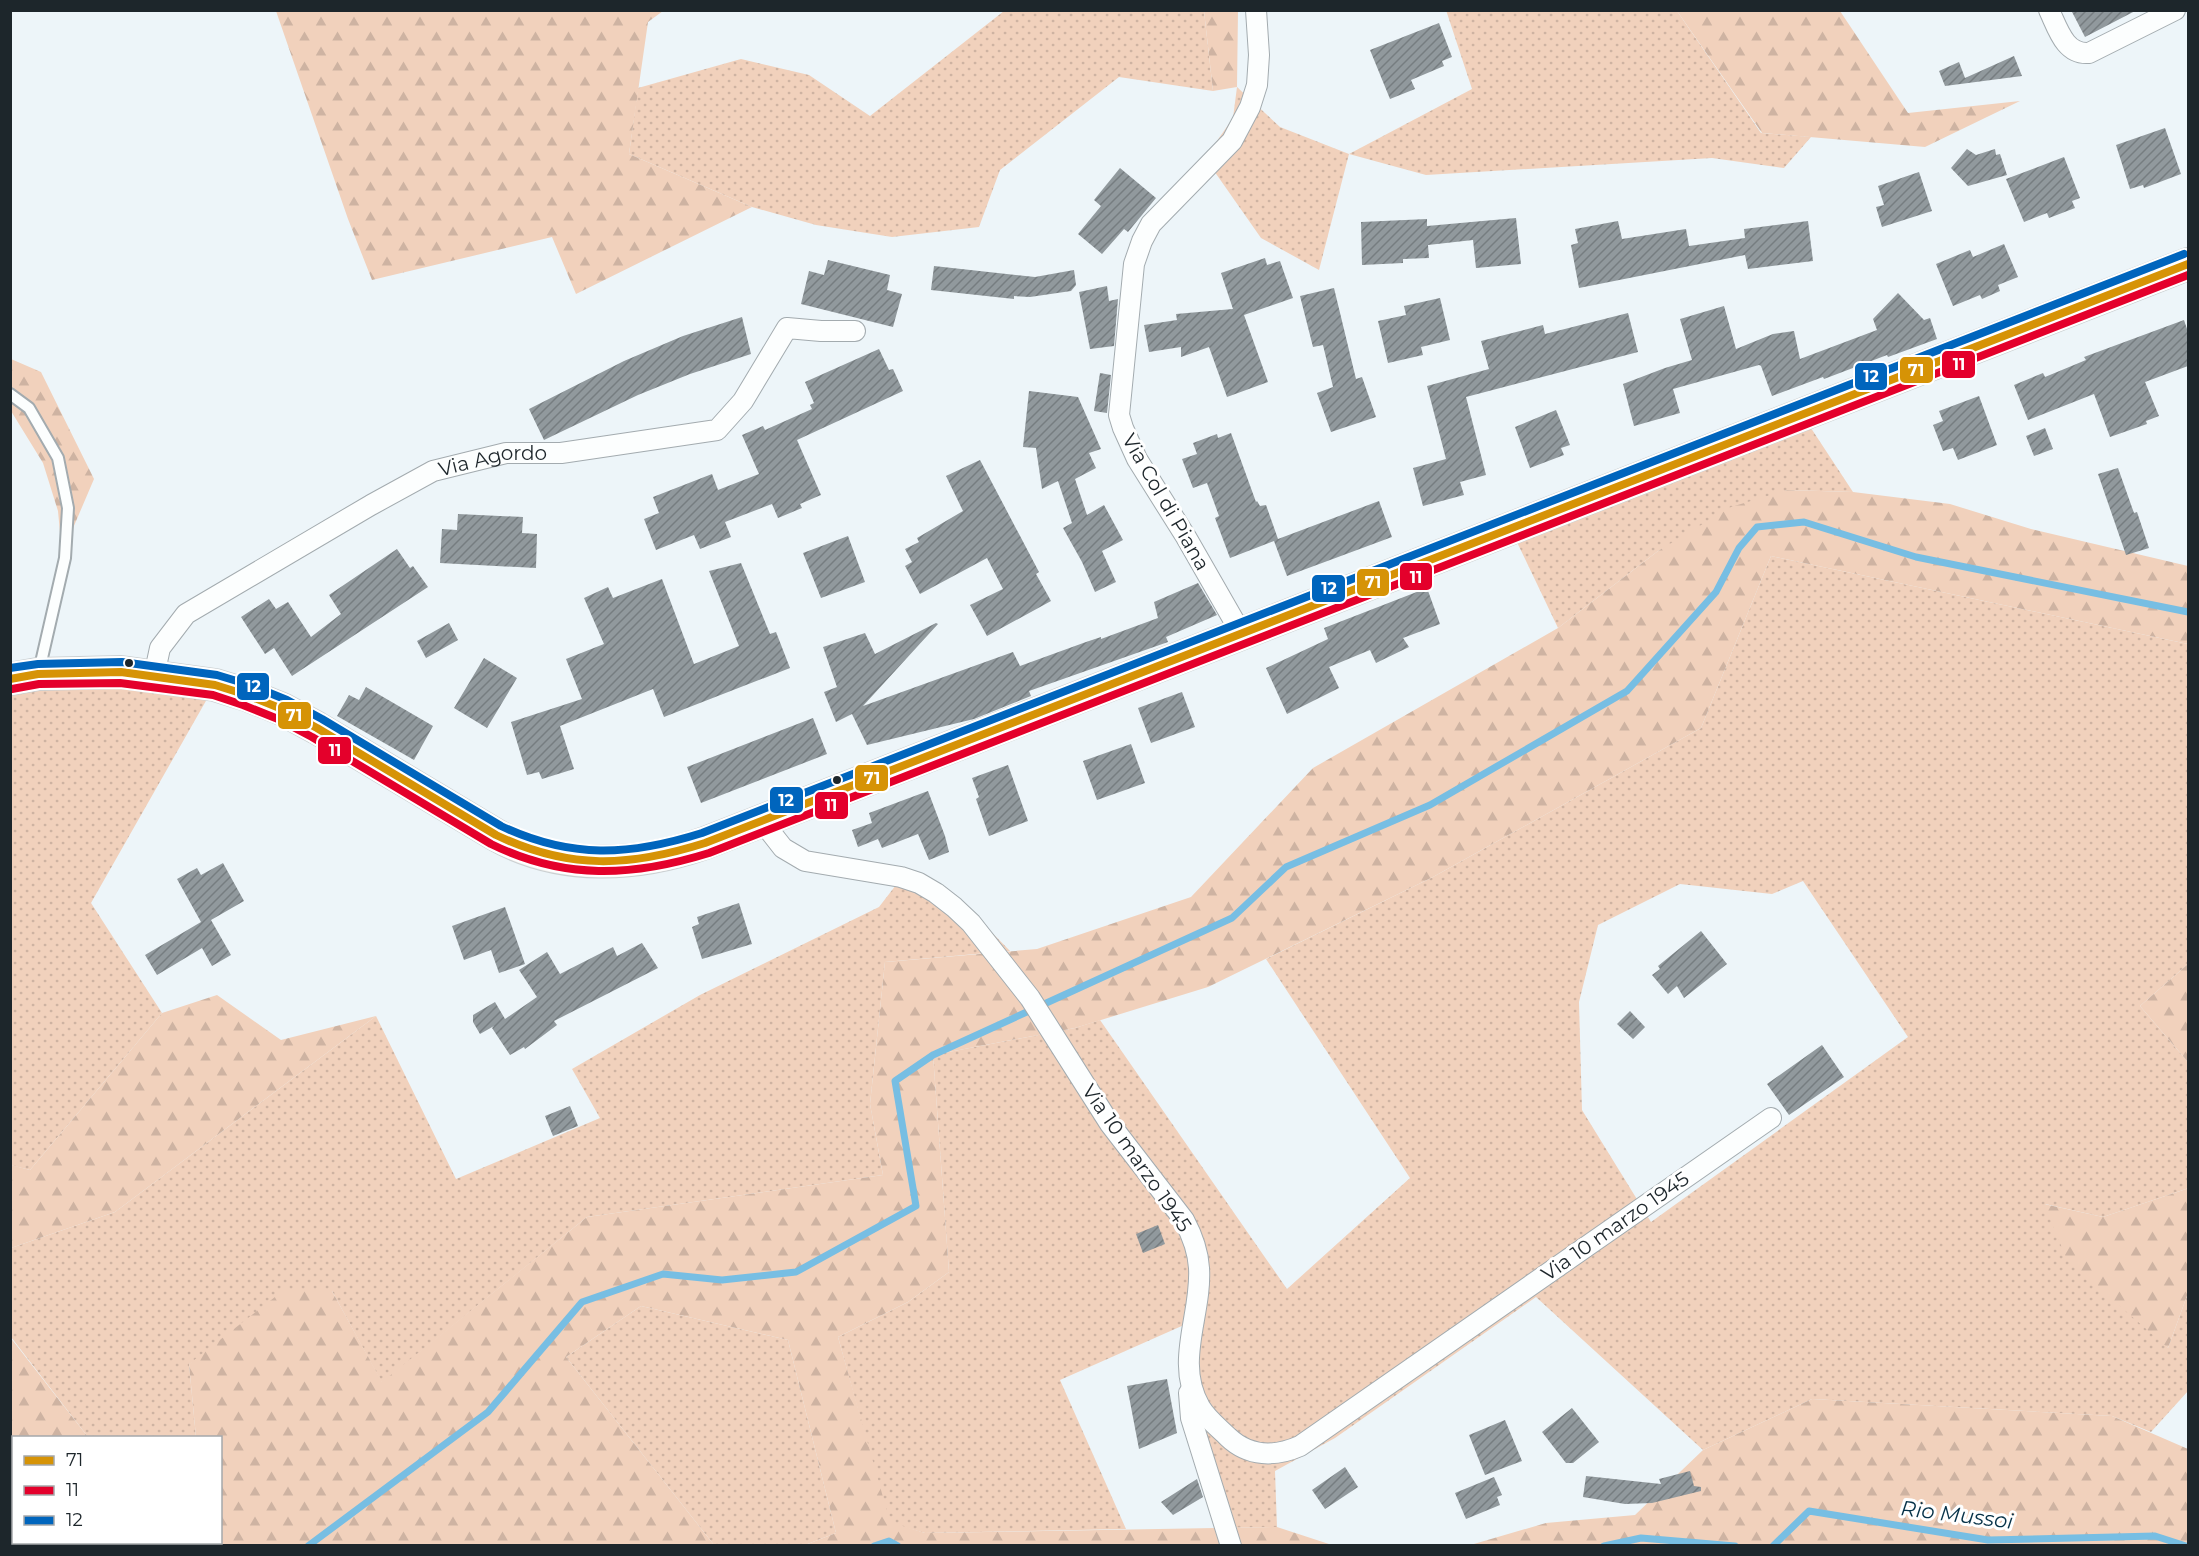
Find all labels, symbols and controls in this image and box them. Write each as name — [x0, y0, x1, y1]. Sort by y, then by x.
line badge: 11 — [1941, 350, 1976, 379]
text: 11 — [1953, 355, 1965, 374]
line badge: 71 — [1899, 356, 1934, 384]
text: 71 — [1908, 361, 1924, 380]
line badge: 12 — [1854, 362, 1888, 391]
text: 12 — [1863, 367, 1879, 386]
street label: Via Col di Piana — [1117, 429, 1215, 575]
street label: Via Agordo — [436, 441, 547, 481]
line badge: 11 — [1399, 562, 1433, 591]
line badge: 71 — [1356, 568, 1390, 597]
text: 11 — [1410, 568, 1422, 587]
text: 71 — [1365, 573, 1381, 592]
line badge: 12 — [1311, 574, 1346, 603]
text: 12 — [1321, 579, 1337, 598]
unlabelled marker — [123, 657, 135, 669]
line badge: 12 — [236, 672, 270, 701]
text: 12 — [245, 677, 261, 696]
line badge: 71 — [277, 701, 312, 730]
text: 71 — [286, 706, 302, 725]
line badge: 11 — [317, 736, 352, 765]
text: 11 — [329, 741, 341, 760]
line badge: 71 — [854, 764, 889, 792]
text: 71 — [864, 769, 880, 788]
unlabelled marker — [831, 774, 843, 786]
line badge: 12 — [769, 786, 804, 814]
text: 12 — [778, 791, 794, 810]
line badge: 11 — [814, 791, 849, 820]
text: 11 — [825, 796, 837, 815]
street label: Via 10 marzo 1945 — [1077, 1080, 1197, 1236]
street label: Via 10 marzo 1945 — [1537, 1166, 1693, 1286]
legend — [12, 1436, 222, 1544]
text: 71 — [66, 1449, 83, 1471]
text: 11 — [66, 1479, 79, 1501]
water label: Rio Mussoi — [1899, 1495, 2015, 1534]
text: 12 — [66, 1509, 83, 1531]

